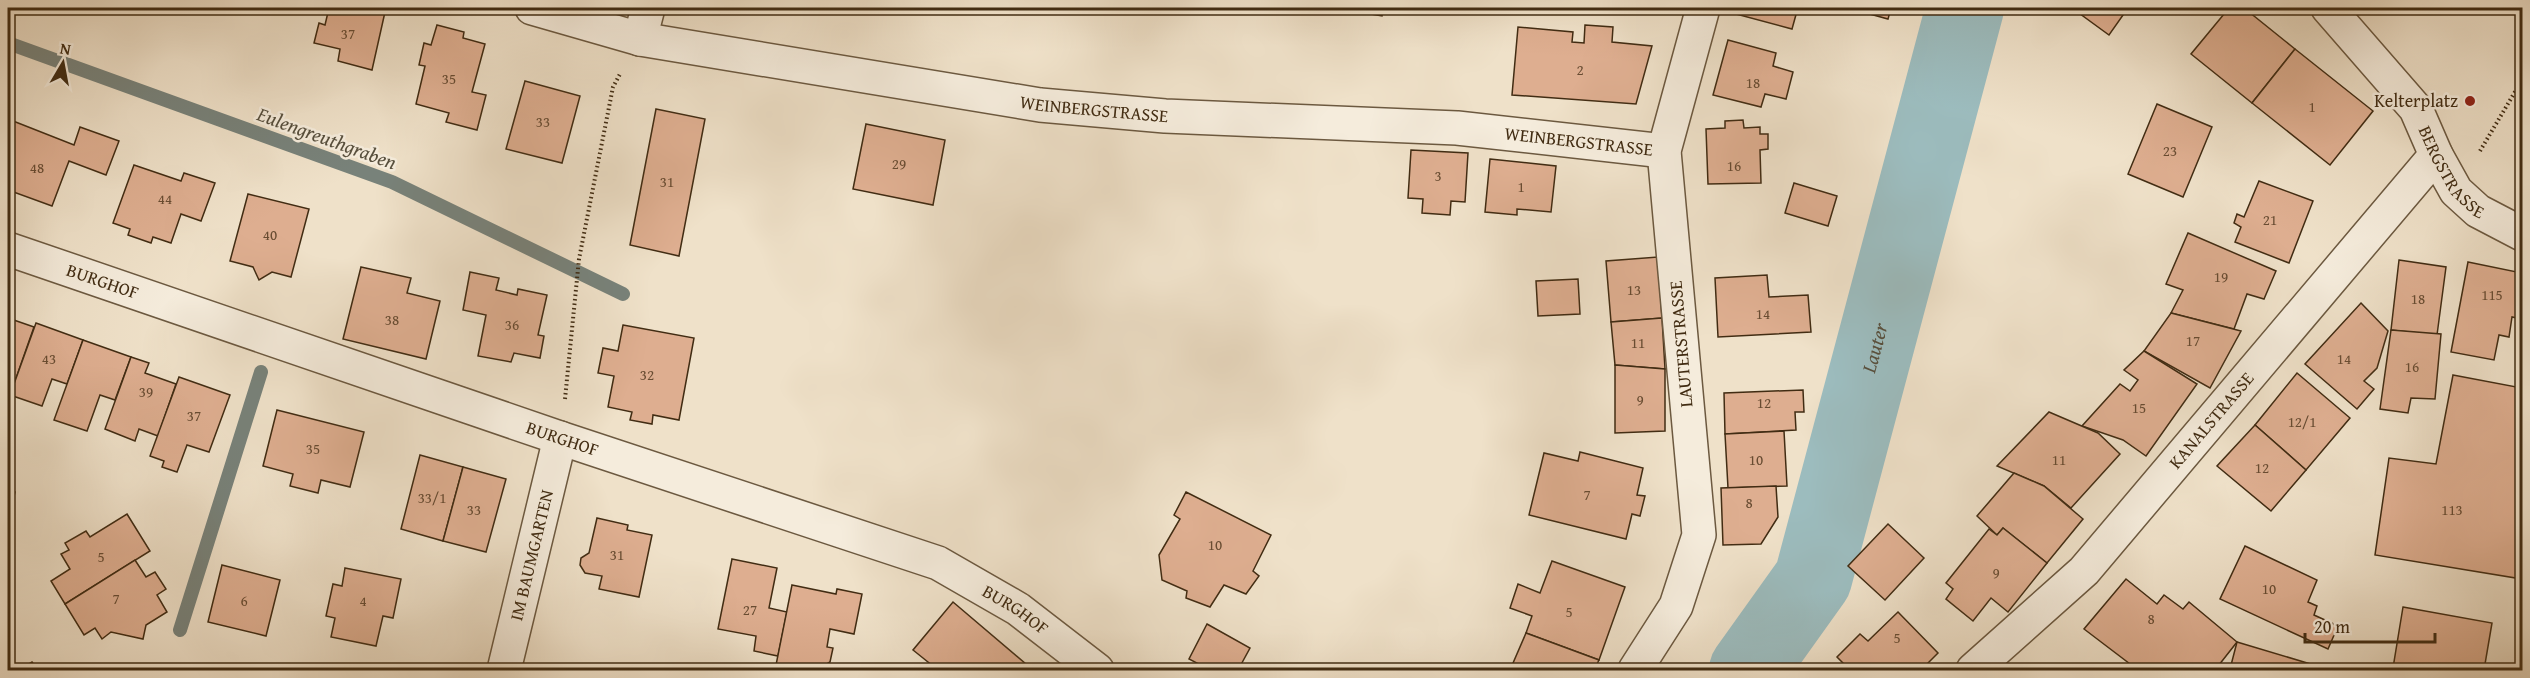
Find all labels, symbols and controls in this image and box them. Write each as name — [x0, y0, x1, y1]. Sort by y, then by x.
house number: 37 — [341, 23, 355, 44]
north arrow — [33, 33, 93, 93]
text: N — [58, 35, 73, 61]
house number: 2 — [1576, 59, 1584, 80]
house number: 35 — [442, 68, 456, 89]
house number: 18 — [1746, 72, 1760, 93]
place label: Kelterplatz — [2374, 87, 2458, 114]
street label: WEINBERGSTRASSE — [1018, 88, 1169, 129]
marker: Kelterplatz — [2463, 94, 2477, 108]
house number: 1 — [2308, 96, 2316, 117]
water label: Eulengreuthgraben — [252, 99, 401, 176]
house number: 33 — [536, 111, 550, 132]
street label: WEINBERGSTRASSE — [1503, 119, 1654, 163]
street label: BERGSTRASSE — [2412, 121, 2489, 225]
house number: 23 — [2163, 140, 2177, 161]
house number: 29 — [892, 153, 906, 174]
house number: 16 — [1727, 155, 1741, 176]
house number: 48 — [30, 157, 44, 178]
house number: 3 — [1434, 165, 1442, 186]
house number: 31 — [660, 171, 674, 192]
house number: 1 — [1517, 176, 1525, 197]
house number: 44 — [158, 188, 172, 209]
house number: 21 — [2263, 209, 2277, 230]
house number: 40 — [263, 224, 277, 245]
street label: BURGHOF — [63, 256, 143, 306]
house number: 19 — [2214, 266, 2228, 287]
house number: 13 — [1627, 279, 1641, 300]
street label: LAUTERSTRASSE — [1662, 279, 1699, 409]
house number: 115 — [2481, 284, 2503, 305]
house number: 18 — [2411, 288, 2425, 309]
house number: 14 — [1756, 303, 1770, 324]
house number: 38 — [385, 309, 399, 330]
house number: 36 — [505, 314, 519, 335]
water label: Lauter — [1853, 319, 1895, 377]
house number: 17 — [2186, 330, 2200, 351]
house number: 11 — [1631, 332, 1645, 353]
house number: 43 — [42, 348, 56, 369]
house number: 14 — [2337, 348, 2351, 369]
house number: 16 — [2405, 356, 2419, 377]
house number: 32 — [640, 364, 654, 385]
street label: KANALSTRASSE — [2162, 366, 2260, 475]
house number: 39 — [139, 381, 153, 402]
house number: 9 — [1636, 389, 1644, 410]
house number: 12 — [1757, 392, 1771, 413]
house number: 15 — [2132, 397, 2146, 418]
house number: 37 — [187, 405, 201, 426]
house number: 12/1 — [2288, 411, 2316, 432]
street label: BURGHOF — [523, 413, 602, 463]
house number: 35 — [306, 438, 320, 459]
house number: 10 — [1749, 449, 1763, 470]
house number: 11 — [2052, 449, 2066, 470]
house number: 12 — [2255, 457, 2269, 478]
house number: 7 — [1583, 484, 1591, 505]
house number: 33/1 — [418, 487, 446, 508]
street label: IM BAUMGARTEN — [502, 487, 560, 623]
house number: 8 — [1745, 492, 1753, 513]
house number: 33 — [467, 499, 481, 520]
house number: 113 — [2441, 499, 2463, 520]
house number: 10 — [1208, 534, 1222, 555]
house number: 31 — [610, 544, 624, 565]
house number: 5 — [97, 546, 105, 567]
house number: 9 — [1992, 562, 2000, 583]
street label: BURGHOF — [978, 577, 1055, 641]
house number: 10 — [2262, 578, 2276, 599]
house number: 7 — [112, 588, 120, 609]
house number: 6 — [240, 590, 248, 611]
house number: 4 — [359, 590, 367, 611]
house number: 27 — [743, 599, 757, 620]
house number: 5 — [1565, 601, 1573, 622]
scale bar — [2305, 606, 2436, 644]
house number: 8 — [2147, 608, 2155, 629]
text: 20 m — [2314, 613, 2350, 640]
house number: 5 — [1893, 627, 1901, 648]

